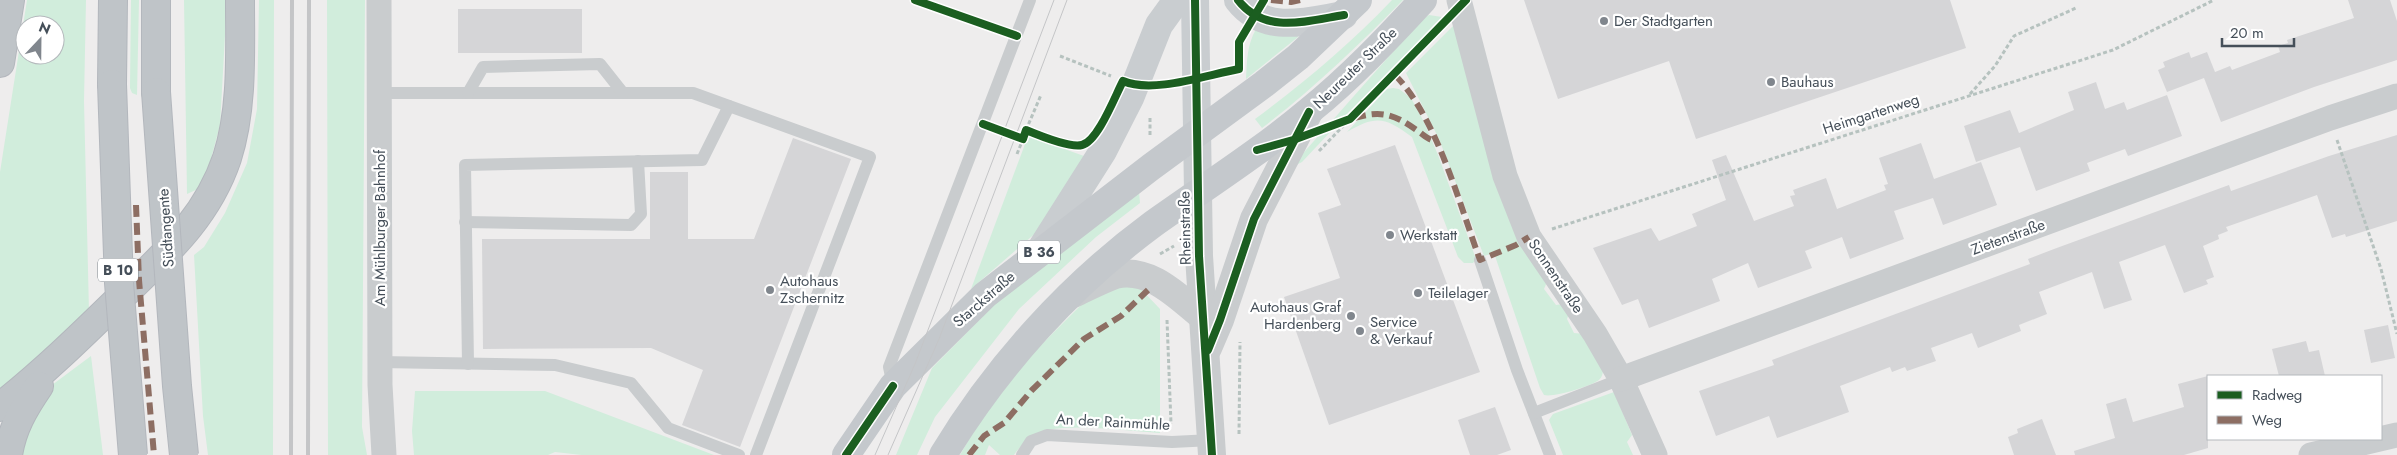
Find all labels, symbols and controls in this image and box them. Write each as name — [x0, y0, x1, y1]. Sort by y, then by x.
place label: Der Stadtgarten — [1614, 10, 1713, 32]
north arrow — [15, 15, 65, 65]
marker: Der Stadtgarten — [1598, 15, 1610, 27]
scale bar — [2222, 15, 2294, 47]
text: N — [36, 17, 54, 39]
street label: Neureuter Straße — [1308, 22, 1402, 114]
text: 20 m — [2230, 22, 2264, 44]
place label: Bauhaus — [1781, 71, 1833, 93]
marker: Bauhaus — [1765, 76, 1777, 88]
street label: Heimgartenweg — [1820, 88, 1922, 140]
street label: Am Mühlburger Bahnhof — [369, 149, 391, 306]
street label: Südtangente — [152, 188, 180, 268]
street label: Rheinstraße — [1173, 191, 1197, 265]
street label: Zietenstraße — [1968, 213, 2048, 261]
place label: Werkstatt — [1400, 224, 1458, 246]
marker: Werkstatt — [1384, 229, 1396, 241]
street label: Sonnenstraße — [1523, 234, 1589, 318]
road number: B 36 — [1018, 240, 1060, 264]
road number: B 10 — [98, 258, 138, 282]
street label: Starckstraße — [948, 266, 1020, 332]
place label: Autohaus Zschernitz — [780, 270, 845, 309]
place label: Teilelager — [1428, 282, 1489, 304]
marker: Autohaus Zschernitz — [764, 284, 776, 296]
marker: Teilelager — [1412, 287, 1424, 299]
place label: Autohaus Graf Hardenberg — [1250, 296, 1342, 335]
marker: Autohaus Graf Hardenberg — [1345, 310, 1357, 322]
place label: Service & Verkauf — [1370, 311, 1433, 350]
marker: Service & Verkauf — [1354, 325, 1366, 337]
legend — [2207, 375, 2382, 440]
text: Radweg — [2252, 384, 2302, 406]
street label: An der Rainmühle — [1055, 408, 1171, 436]
text: Weg — [2252, 409, 2282, 431]

